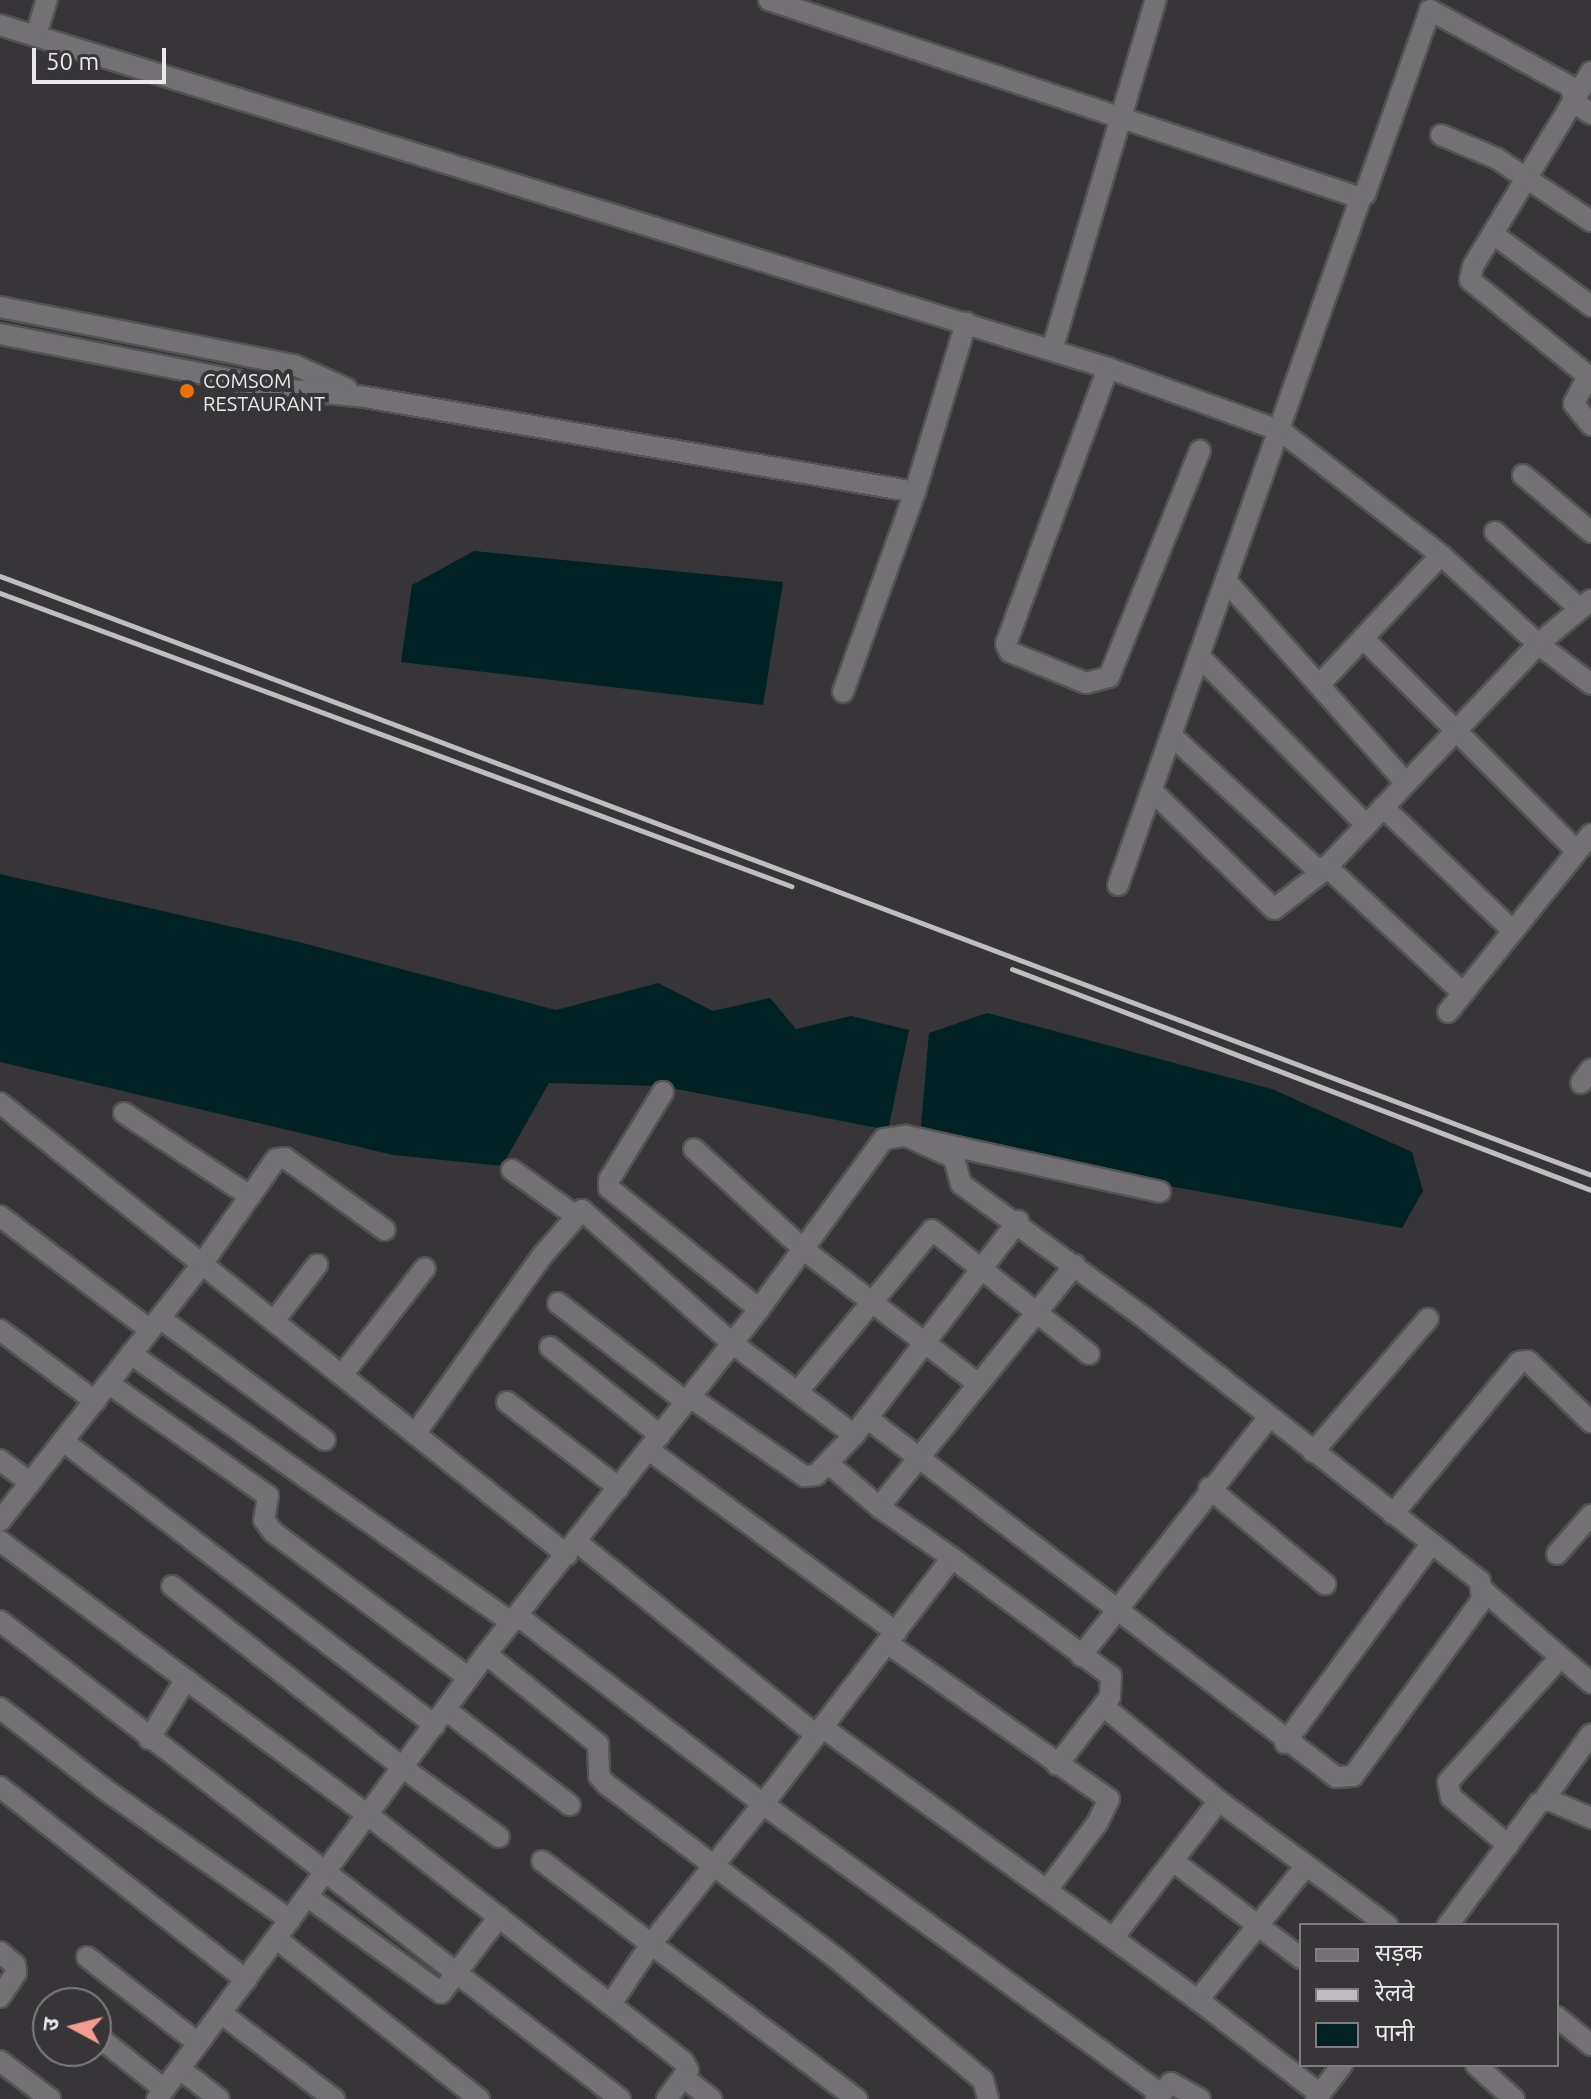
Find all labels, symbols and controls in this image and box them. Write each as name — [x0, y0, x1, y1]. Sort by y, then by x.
scale bar — [36, 32, 170, 82]
text: 50 m — [46, 48, 99, 75]
place label: COMSOM RESTAURANT — [203, 368, 325, 415]
marker: COMSOM RESTAURANT — [178, 382, 196, 400]
legend — [1299, 1923, 1559, 2067]
text: सड़क — [1375, 1939, 1423, 1966]
text: रेलवे — [1375, 1979, 1414, 2006]
north arrow — [32, 1987, 112, 2067]
text: उ — [36, 2016, 63, 2032]
text: पानी — [1375, 2019, 1414, 2046]

